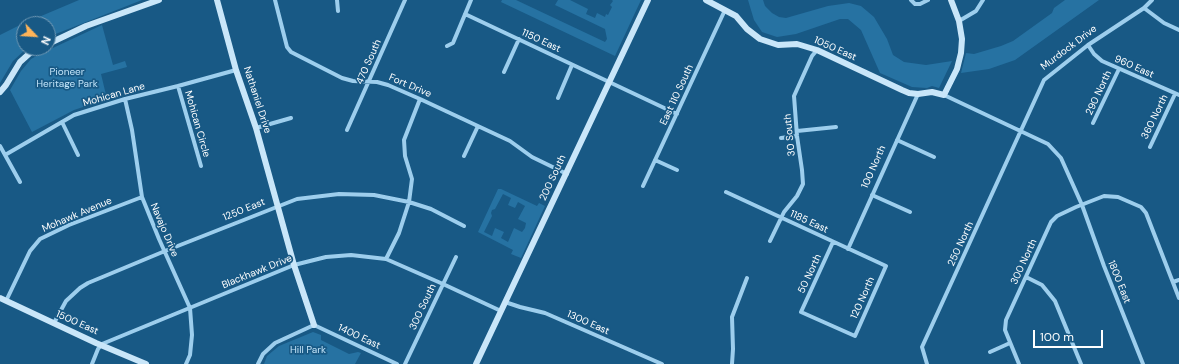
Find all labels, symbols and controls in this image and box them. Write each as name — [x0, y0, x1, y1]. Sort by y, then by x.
north arrow — [16, 16, 56, 56]
street label: Murdock Drive — [1039, 23, 1099, 73]
street label: 1150 East — [520, 27, 562, 55]
text: N — [38, 34, 54, 47]
street label: 1050 East — [812, 34, 858, 64]
street label: 470 South — [354, 38, 384, 86]
street label: 960 East — [1112, 53, 1156, 81]
street label: East 110 South — [658, 63, 696, 127]
street label: Nathaniel Drive — [241, 65, 273, 135]
park label: Pioneer Heritage Park — [36, 66, 98, 90]
street label: 290 North — [1083, 69, 1115, 117]
street label: Fort Drive — [387, 72, 433, 100]
street label: Mohican Lane — [81, 80, 147, 110]
street label: Mohican Circle — [182, 89, 212, 159]
street label: 360 North — [1139, 93, 1171, 141]
street label: 30 South — [782, 113, 798, 157]
street label: 100 North — [859, 144, 889, 190]
street label: 200 South — [537, 153, 569, 203]
street label: Mohawk Avenue — [40, 195, 114, 235]
street label: 1250 East — [221, 196, 267, 224]
street label: Navajo Drive — [147, 201, 181, 259]
street label: 1185 East — [788, 208, 830, 236]
street label: 250 North — [946, 220, 976, 268]
street label: 300 North — [1008, 238, 1040, 286]
street label: Blackhawk Drive — [220, 252, 294, 292]
street label: 50 North — [796, 253, 824, 295]
street label: 1800 East — [1105, 259, 1133, 305]
street label: 120 North — [848, 275, 878, 321]
street label: 300 South — [407, 282, 439, 332]
street label: 1500 East — [54, 308, 100, 338]
street label: 1300 East — [565, 308, 611, 338]
street label: 1400 East — [336, 322, 382, 352]
scale bar — [1035, 322, 1105, 348]
text: 100 m — [1040, 329, 1074, 345]
park label: Hill Park — [290, 344, 326, 356]

